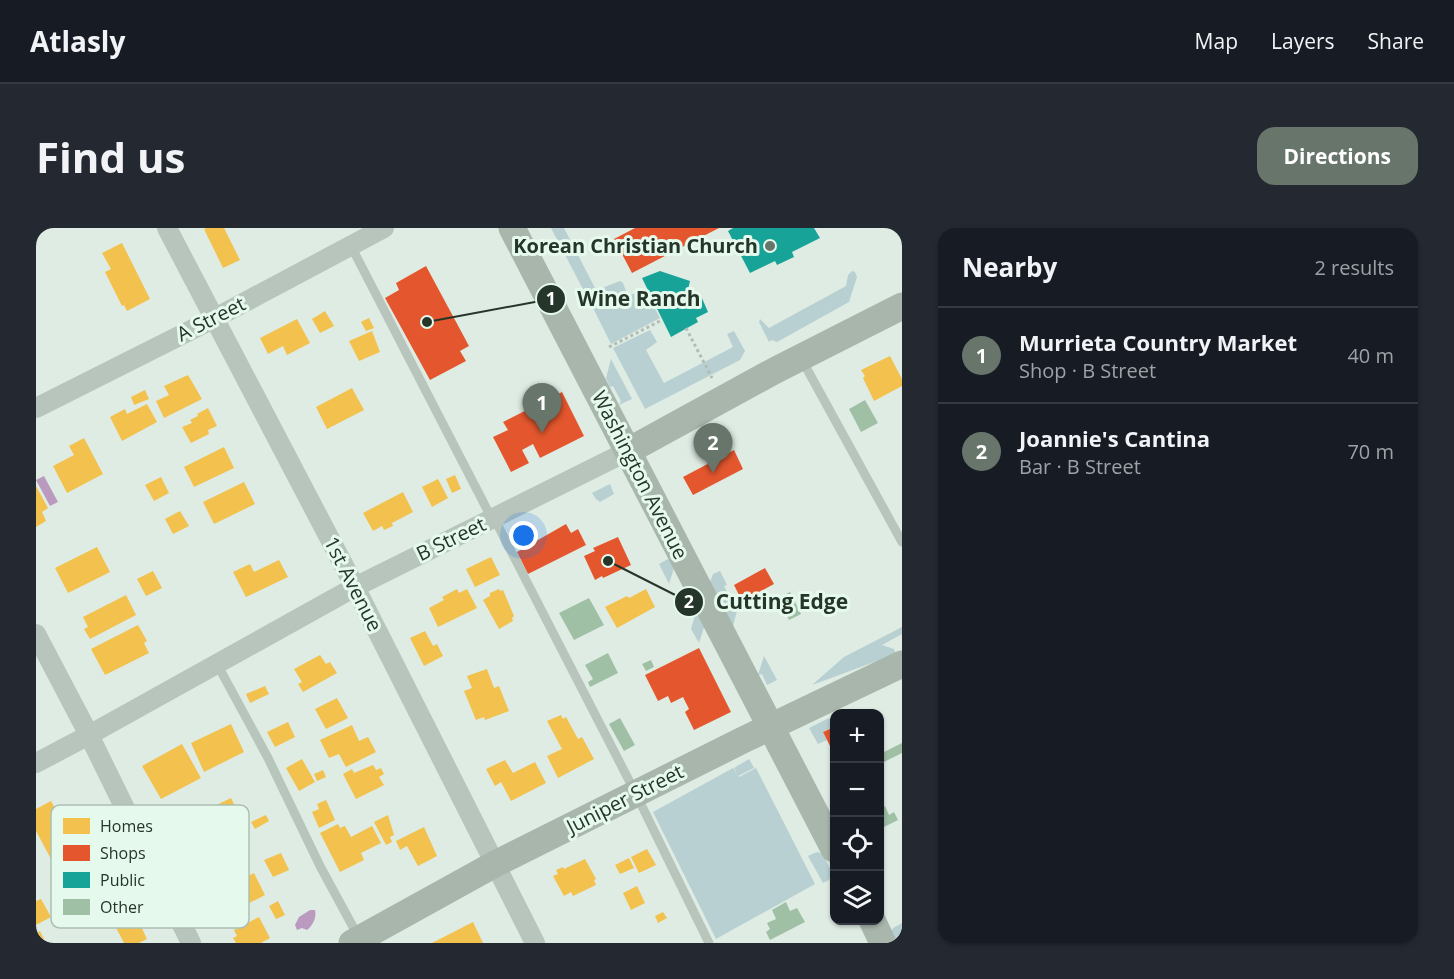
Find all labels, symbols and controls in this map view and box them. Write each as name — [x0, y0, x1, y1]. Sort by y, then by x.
text: Atlasly — [30, 22, 125, 60]
text: Map — [1195, 27, 1238, 55]
text: Layers — [1271, 27, 1335, 55]
text: Share — [1368, 27, 1424, 55]
button: Directions — [1257, 127, 1418, 185]
text: Find us — [36, 128, 185, 185]
place label: Korean Christian Church — [513, 232, 758, 259]
marker: Korean Christian Church — [763, 239, 777, 253]
text: Nearby — [962, 249, 1057, 285]
text: 2 results — [1314, 254, 1394, 281]
callout: Wine Ranch — [536, 280, 713, 319]
text: Wine Ranch — [577, 284, 701, 312]
text: 1 — [546, 286, 556, 310]
street label: A Street — [172, 290, 250, 347]
text: Murrieta Country Market — [1019, 327, 1297, 357]
text: 1 — [976, 342, 987, 369]
text: 40 m — [1347, 342, 1394, 369]
text: Shop · B Street — [1019, 357, 1156, 384]
pin: 1 — [522, 384, 562, 433]
street label: Washington Avenue — [586, 386, 695, 564]
text: Joannie's Cantina — [1019, 423, 1210, 453]
pin: 2 — [694, 424, 732, 473]
text: 2 — [976, 438, 987, 465]
text: 70 m — [1347, 438, 1394, 465]
text: Bar · B Street — [1019, 453, 1141, 480]
street label: B Street — [412, 510, 490, 567]
your location — [509, 521, 538, 550]
street label: 1st Avenue — [318, 532, 389, 636]
callout: Cutting Edge — [674, 582, 860, 621]
text: Cutting Edge — [716, 587, 848, 615]
text: 2 — [684, 589, 694, 613]
map controls — [830, 709, 884, 925]
button: + — [830, 709, 884, 763]
street label: Juniper Street — [560, 758, 688, 840]
button: − — [830, 763, 884, 817]
legend — [51, 805, 249, 928]
text: Homes — [100, 815, 153, 837]
button: locate — [830, 817, 884, 871]
text: Shops — [100, 842, 146, 864]
text: Public — [100, 869, 145, 891]
button: layers — [830, 871, 884, 925]
text: Other — [100, 896, 144, 918]

